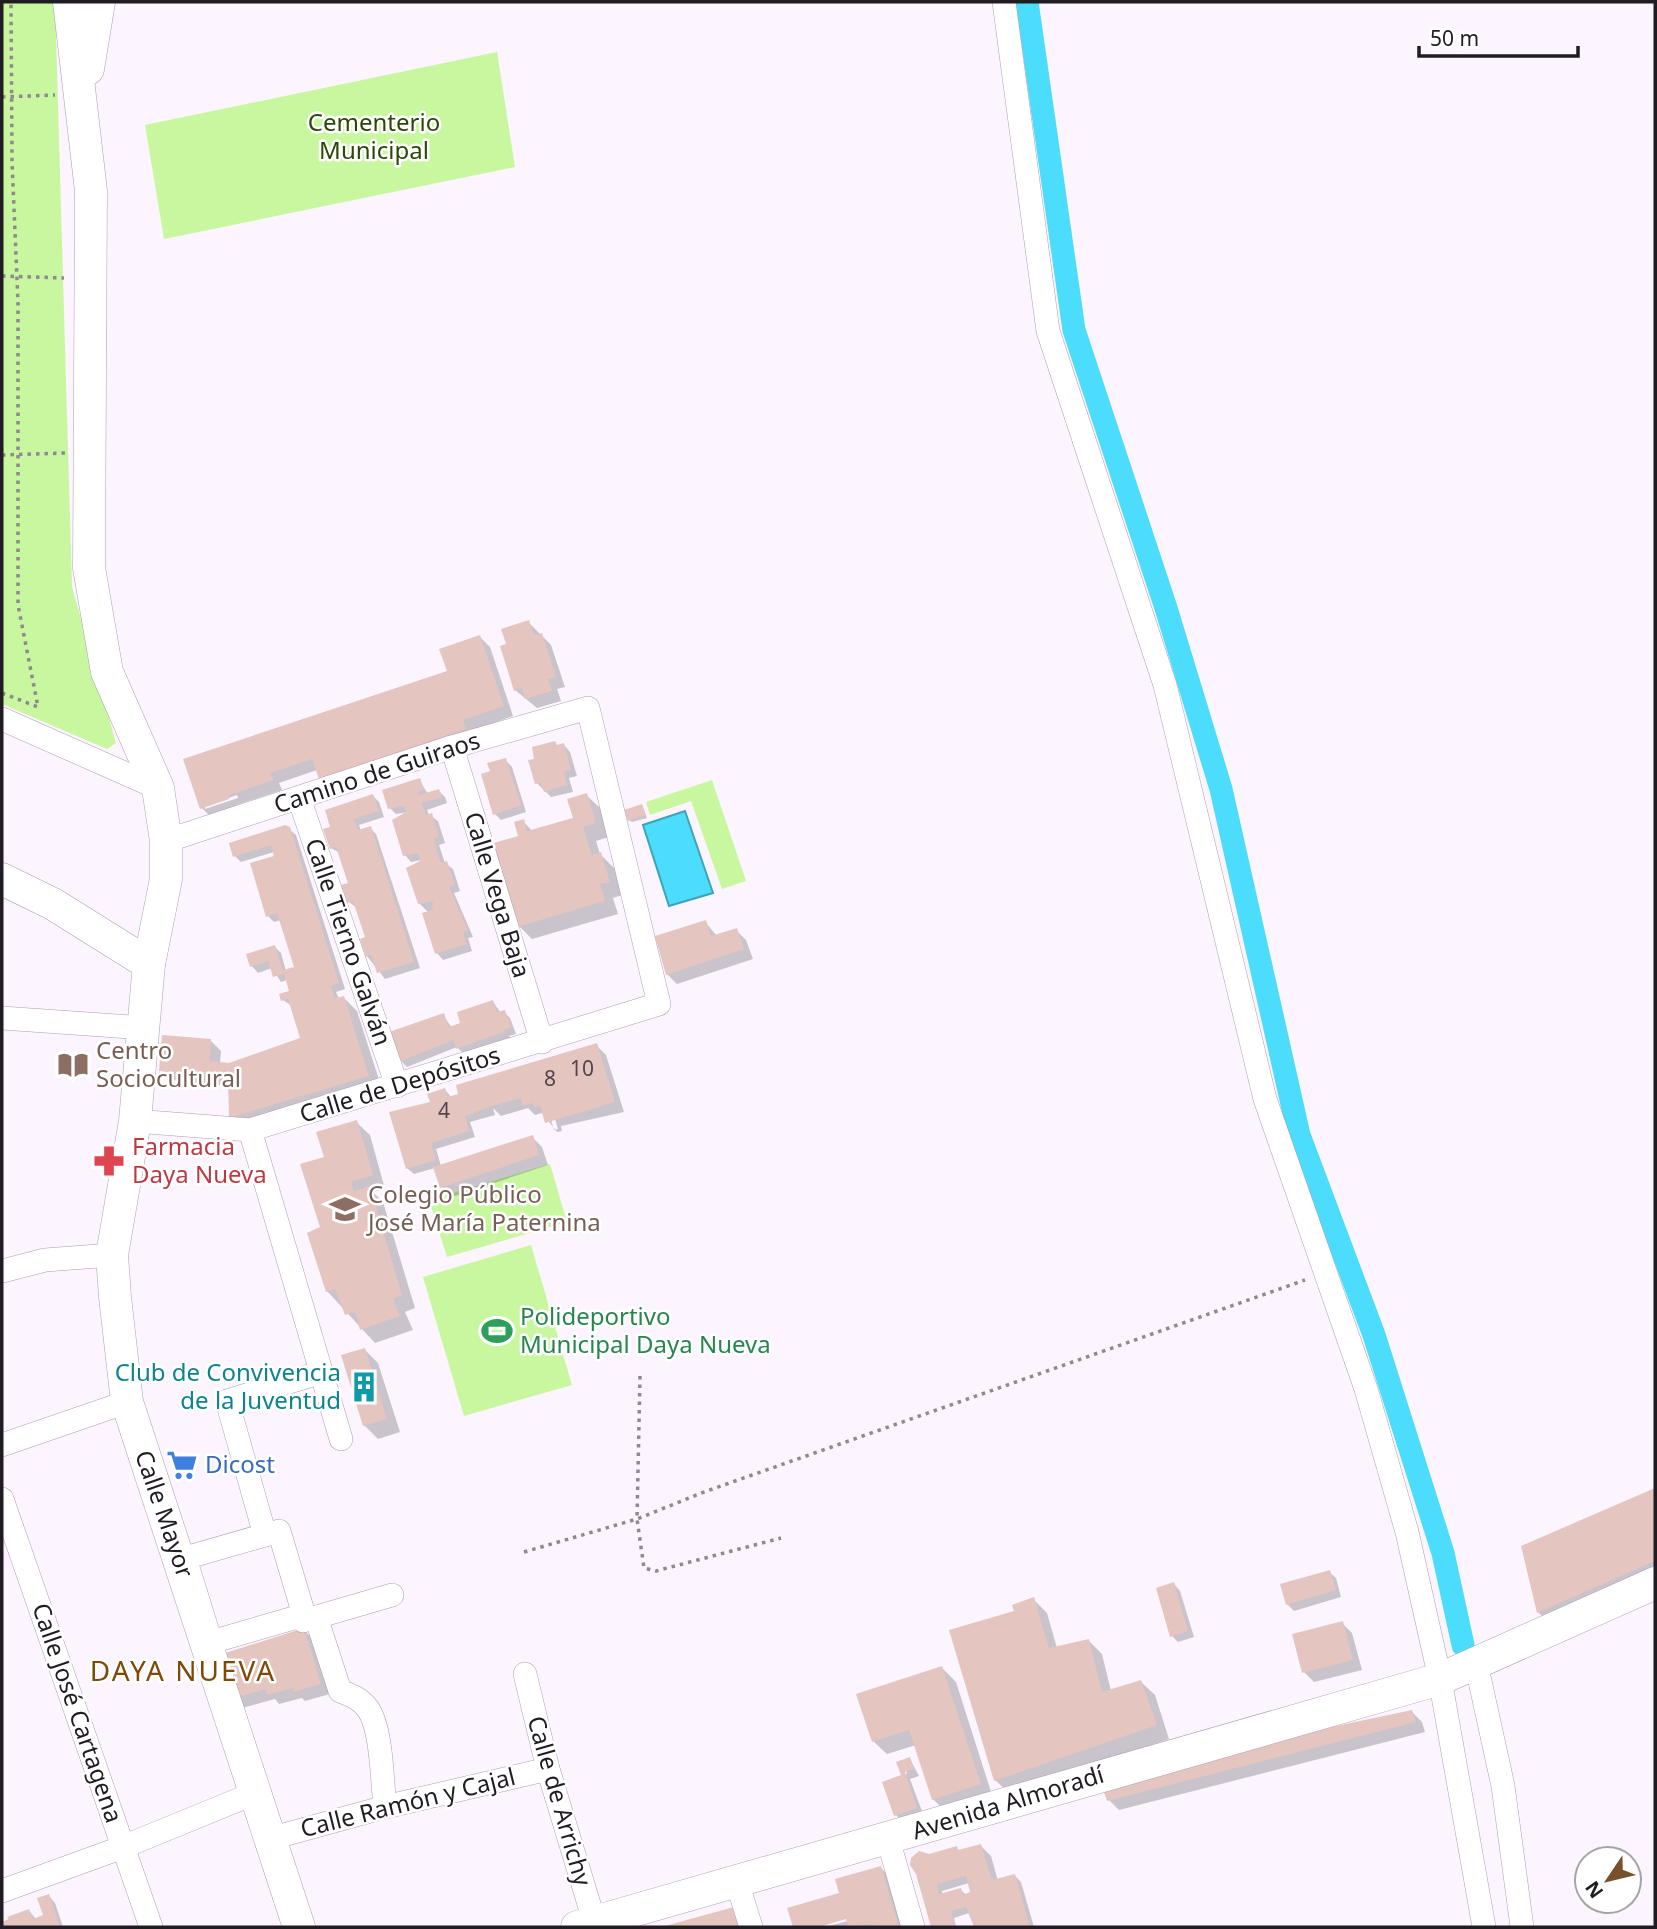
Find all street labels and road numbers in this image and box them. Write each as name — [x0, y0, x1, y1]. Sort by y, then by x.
street label: Camino de Guiraos — [269, 723, 484, 820]
street label: Calle Vega Baja — [458, 808, 539, 981]
street label: Calle Tierno Galván — [298, 834, 400, 1049]
street label: Calle de Depósitos — [295, 1037, 504, 1130]
street label: Calle Mayor — [128, 1445, 203, 1582]
street label: Calle José Cartagena — [25, 1598, 132, 1827]
street label: Calle de Arrichy — [520, 1712, 601, 1890]
street label: Avenida Almoradí — [908, 1756, 1108, 1846]
street label: Calle Ramón y Cajal — [297, 1759, 518, 1844]

